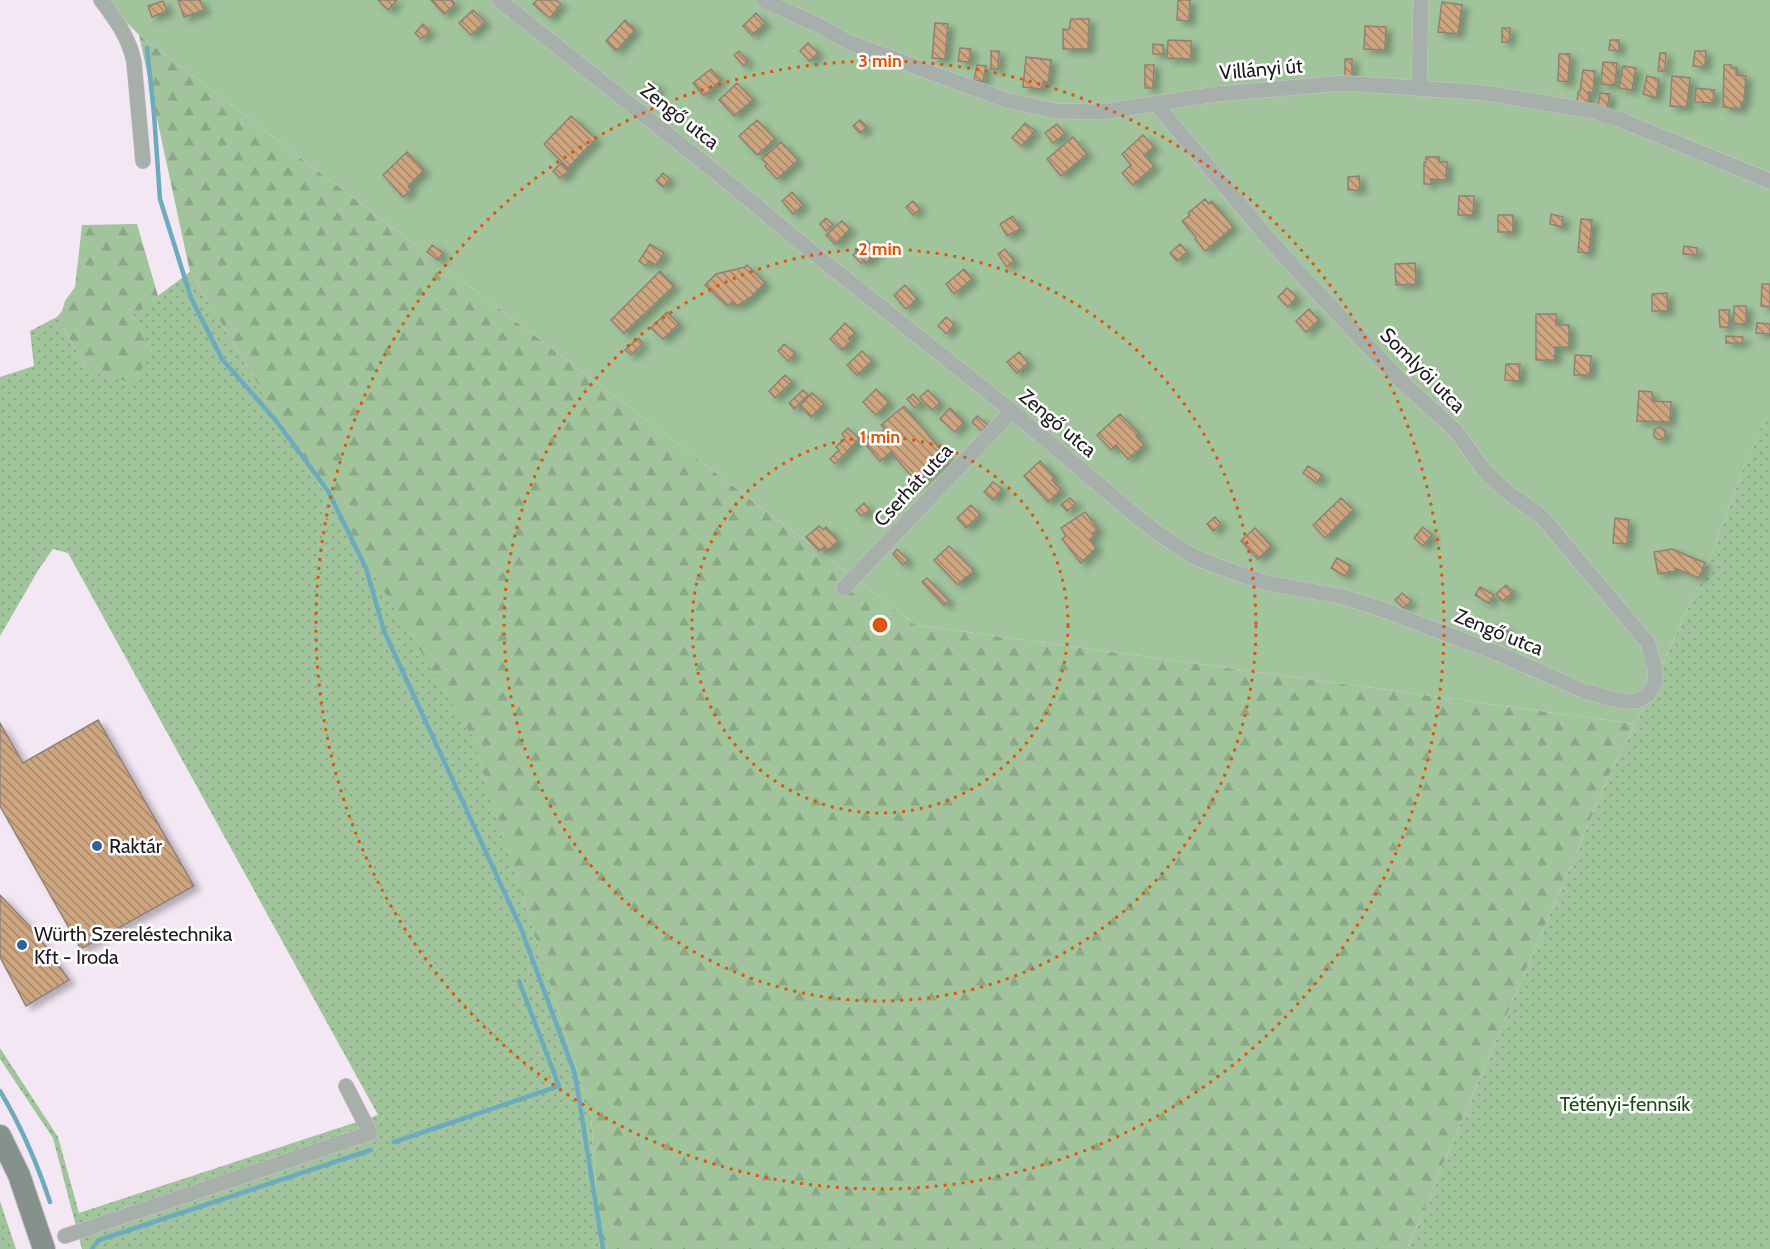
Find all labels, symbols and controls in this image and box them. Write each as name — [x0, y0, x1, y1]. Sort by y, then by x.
text: 3 min — [858, 50, 902, 72]
street label: Villányi út — [1218, 53, 1304, 85]
street label: Zengő utca — [636, 78, 724, 154]
text: 2 min — [858, 238, 902, 260]
street label: Somlyói utca — [1376, 323, 1471, 418]
street label: Zengő utca — [1015, 384, 1102, 462]
text: 1 min — [860, 426, 900, 448]
street label: Cserhát utca — [869, 438, 958, 531]
street label: Zengő utca — [1451, 603, 1547, 661]
centre of rings — [870, 615, 890, 635]
place label: Raktár — [109, 834, 163, 858]
marker: Raktár — [90, 839, 104, 853]
place label: Würth Szereléstechnika Kft - Iroda — [34, 922, 233, 969]
marker: Würth Szereléstechnika Kft - Iroda — [15, 938, 29, 952]
park label: Tétényi-fennsík — [1560, 1092, 1690, 1116]

